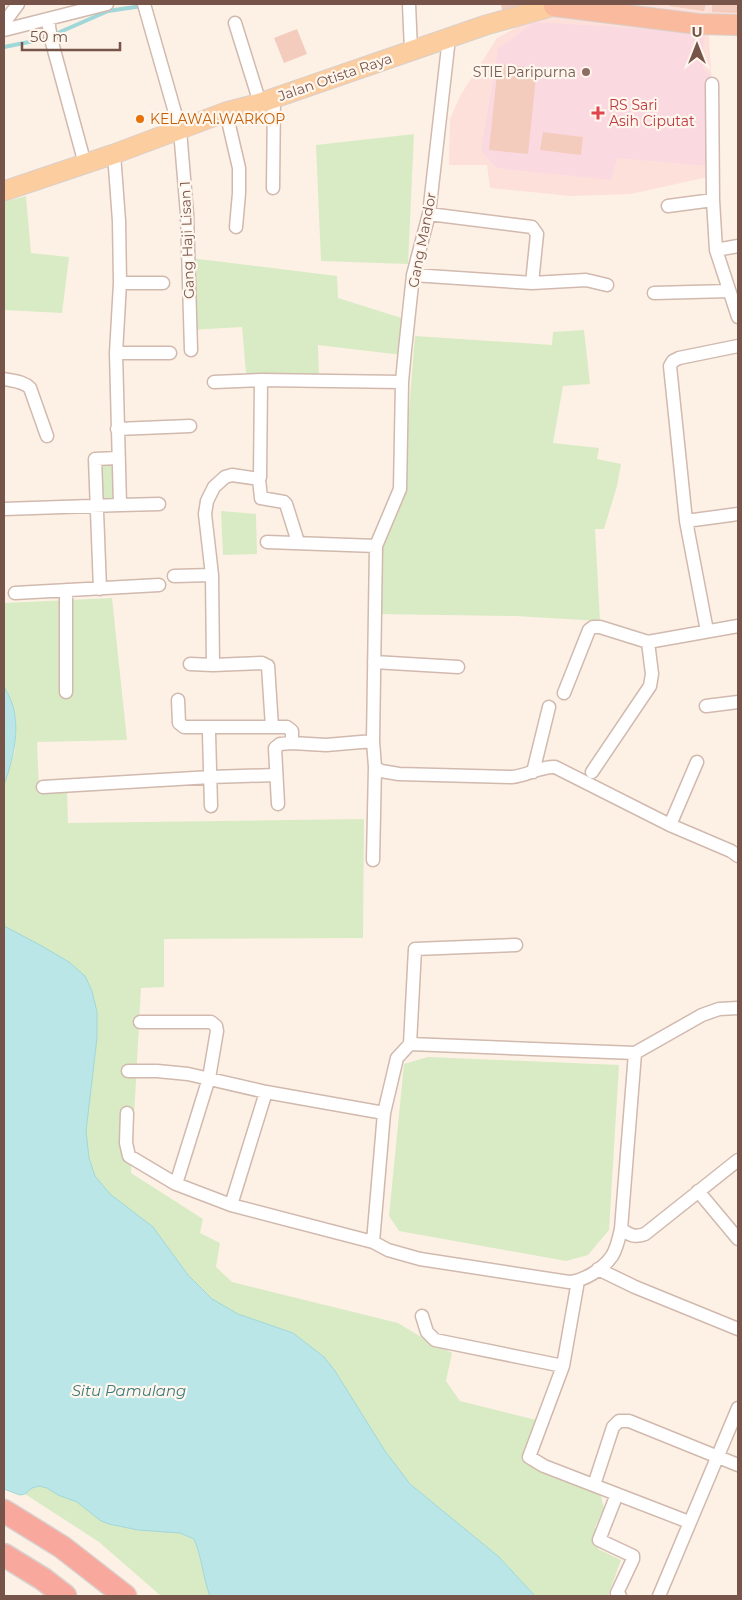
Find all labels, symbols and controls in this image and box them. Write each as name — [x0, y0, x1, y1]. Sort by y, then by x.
scale bar — [22, 20, 120, 52]
north arrow — [672, 20, 722, 70]
text: U — [691, 23, 703, 41]
text: 50 m — [30, 27, 68, 46]
street label: Jalan Otista Raya — [275, 49, 394, 105]
place label: STIE Paripurna — [473, 63, 576, 81]
marker: STIE Paripurna — [580, 66, 592, 78]
place label: RS Sari Asih Ciputat — [609, 96, 695, 130]
marker: RS Sari Asih Ciputat — [591, 106, 605, 120]
place label: KELAWAI.WARKOP — [150, 110, 285, 128]
marker: KELAWAI.WARKOP — [134, 113, 146, 125]
street label: Gang Haji Lisan 1 — [176, 181, 198, 299]
street label: Gang Mandor — [404, 190, 440, 289]
water label: Situ Pamulang — [72, 1381, 186, 1400]

